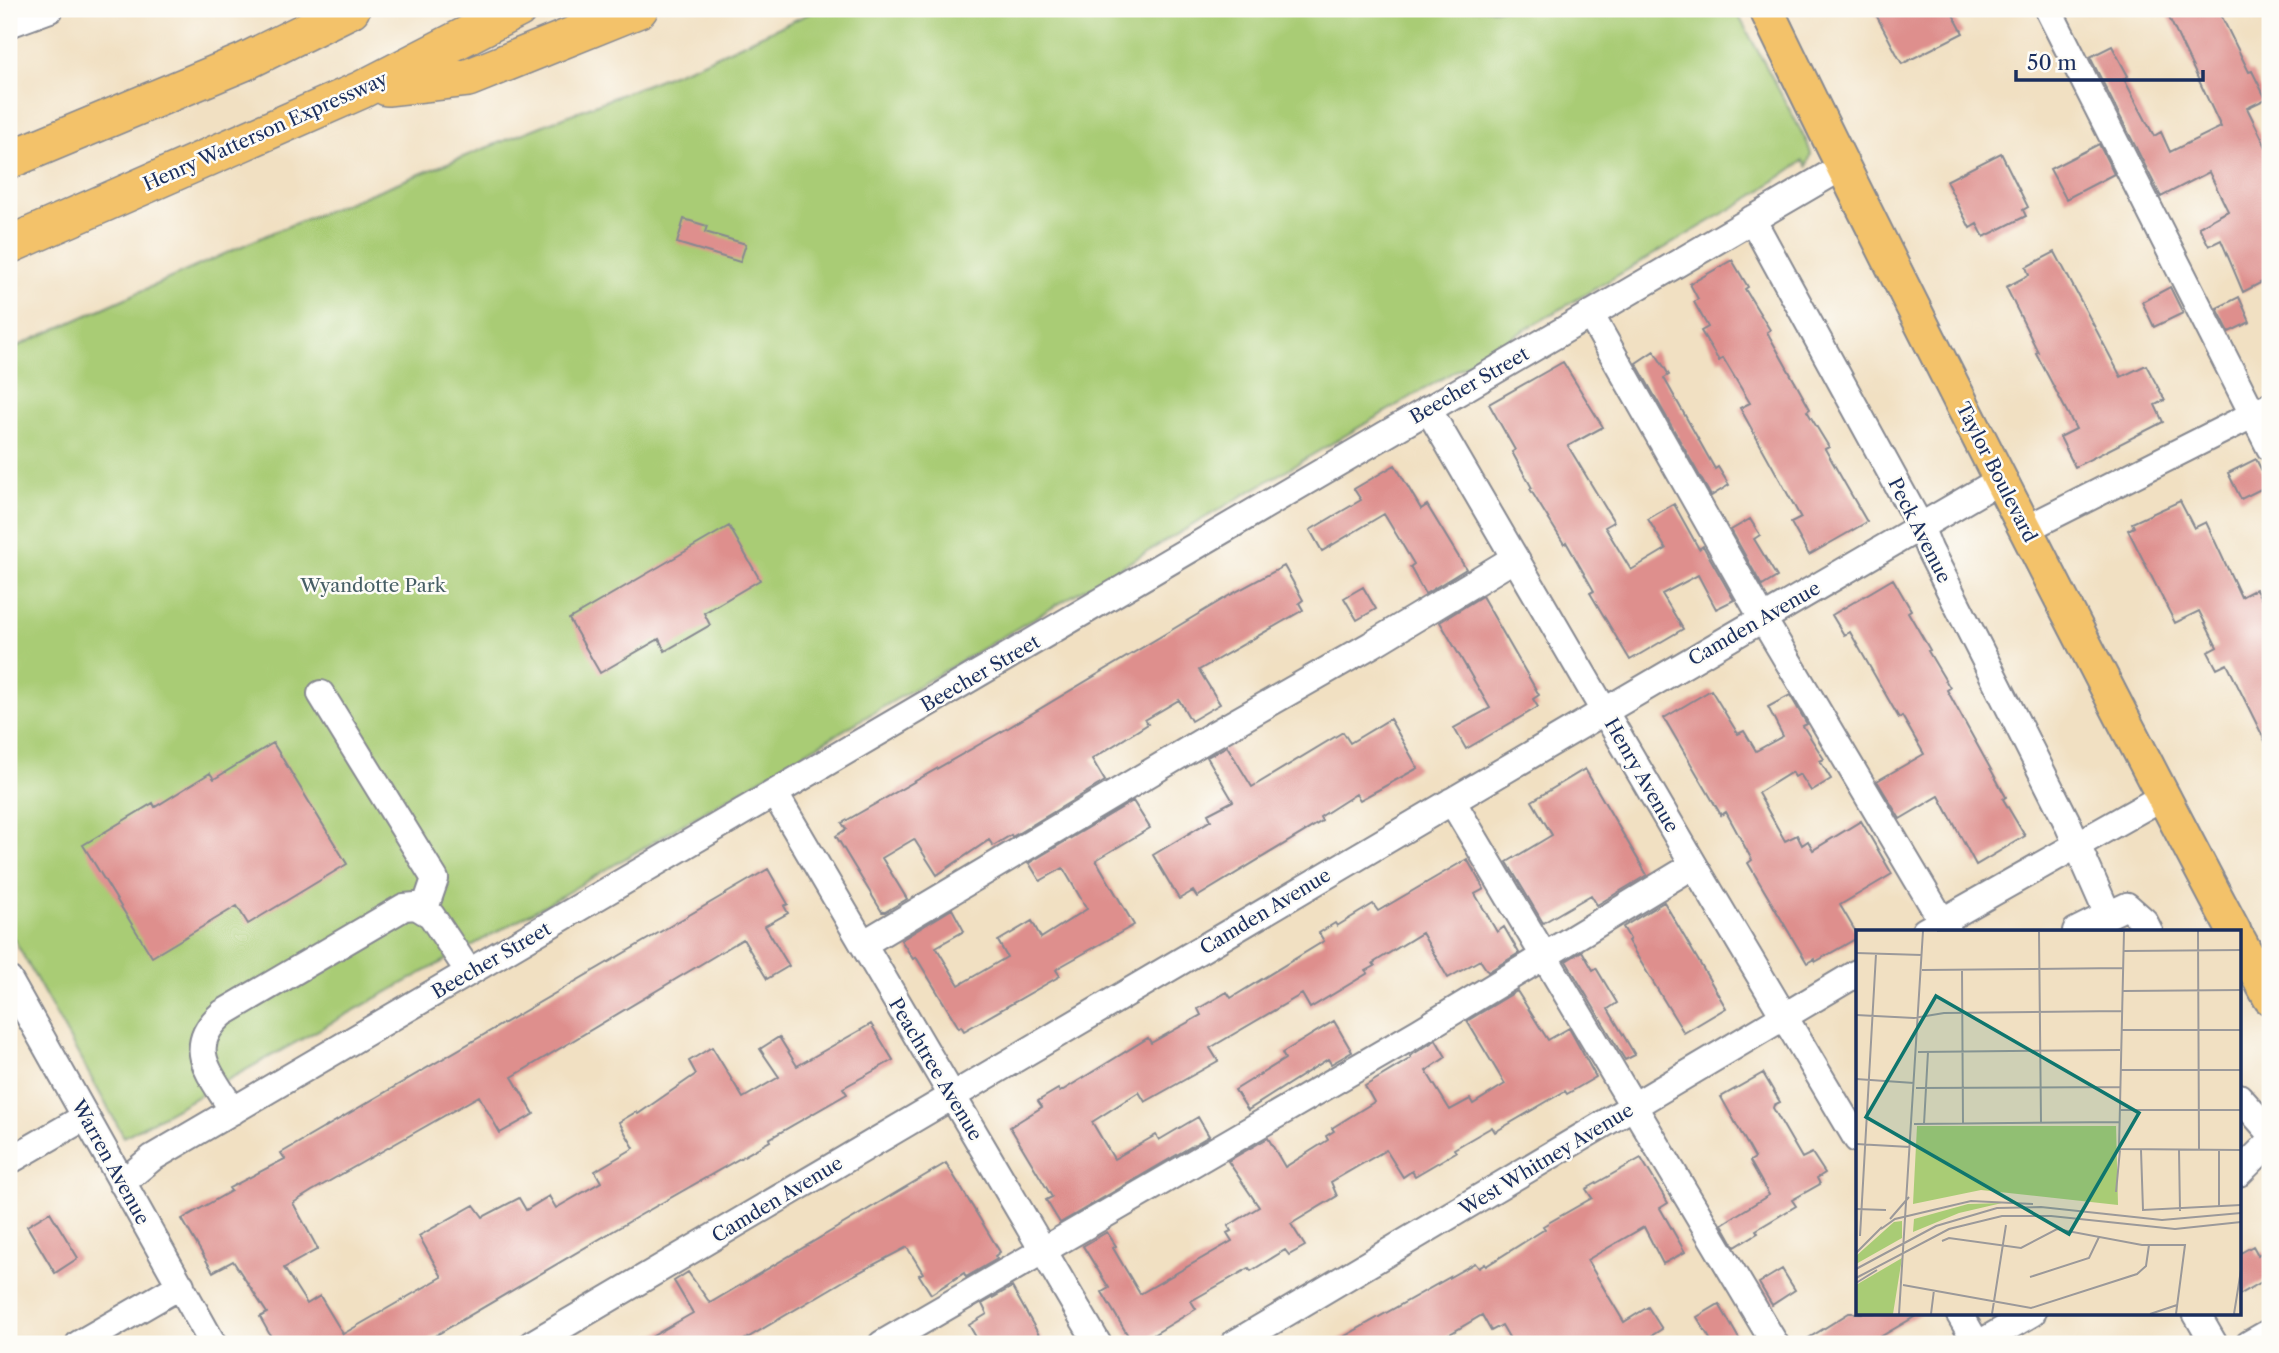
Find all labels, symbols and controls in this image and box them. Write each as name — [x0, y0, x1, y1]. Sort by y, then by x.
scale bar — [2016, 38, 2204, 82]
text: 50 m — [2027, 50, 2077, 75]
street label: Henry Watterson Expressway — [140, 67, 391, 196]
street label: Beecher Street — [1406, 342, 1533, 429]
street label: Taylor Boulevard — [1951, 398, 2042, 546]
street label: Peck Avenue — [1883, 474, 1956, 587]
park label: Wyandotte Park — [299, 574, 447, 597]
street label: Camden Avenue — [1684, 576, 1824, 670]
street label: Beecher Street — [917, 630, 1044, 717]
street label: Henry Avenue — [1600, 714, 1684, 837]
street label: Camden Avenue — [1196, 863, 1335, 959]
street label: Beecher Street — [428, 917, 555, 1004]
inset map — [1856, 930, 2240, 1314]
street label: Peachtree Avenue — [884, 994, 987, 1145]
street label: Warren Avenue — [66, 1095, 154, 1229]
street label: West Whitney Avenue — [1454, 1098, 1637, 1221]
street label: Camden Avenue — [708, 1151, 847, 1247]

